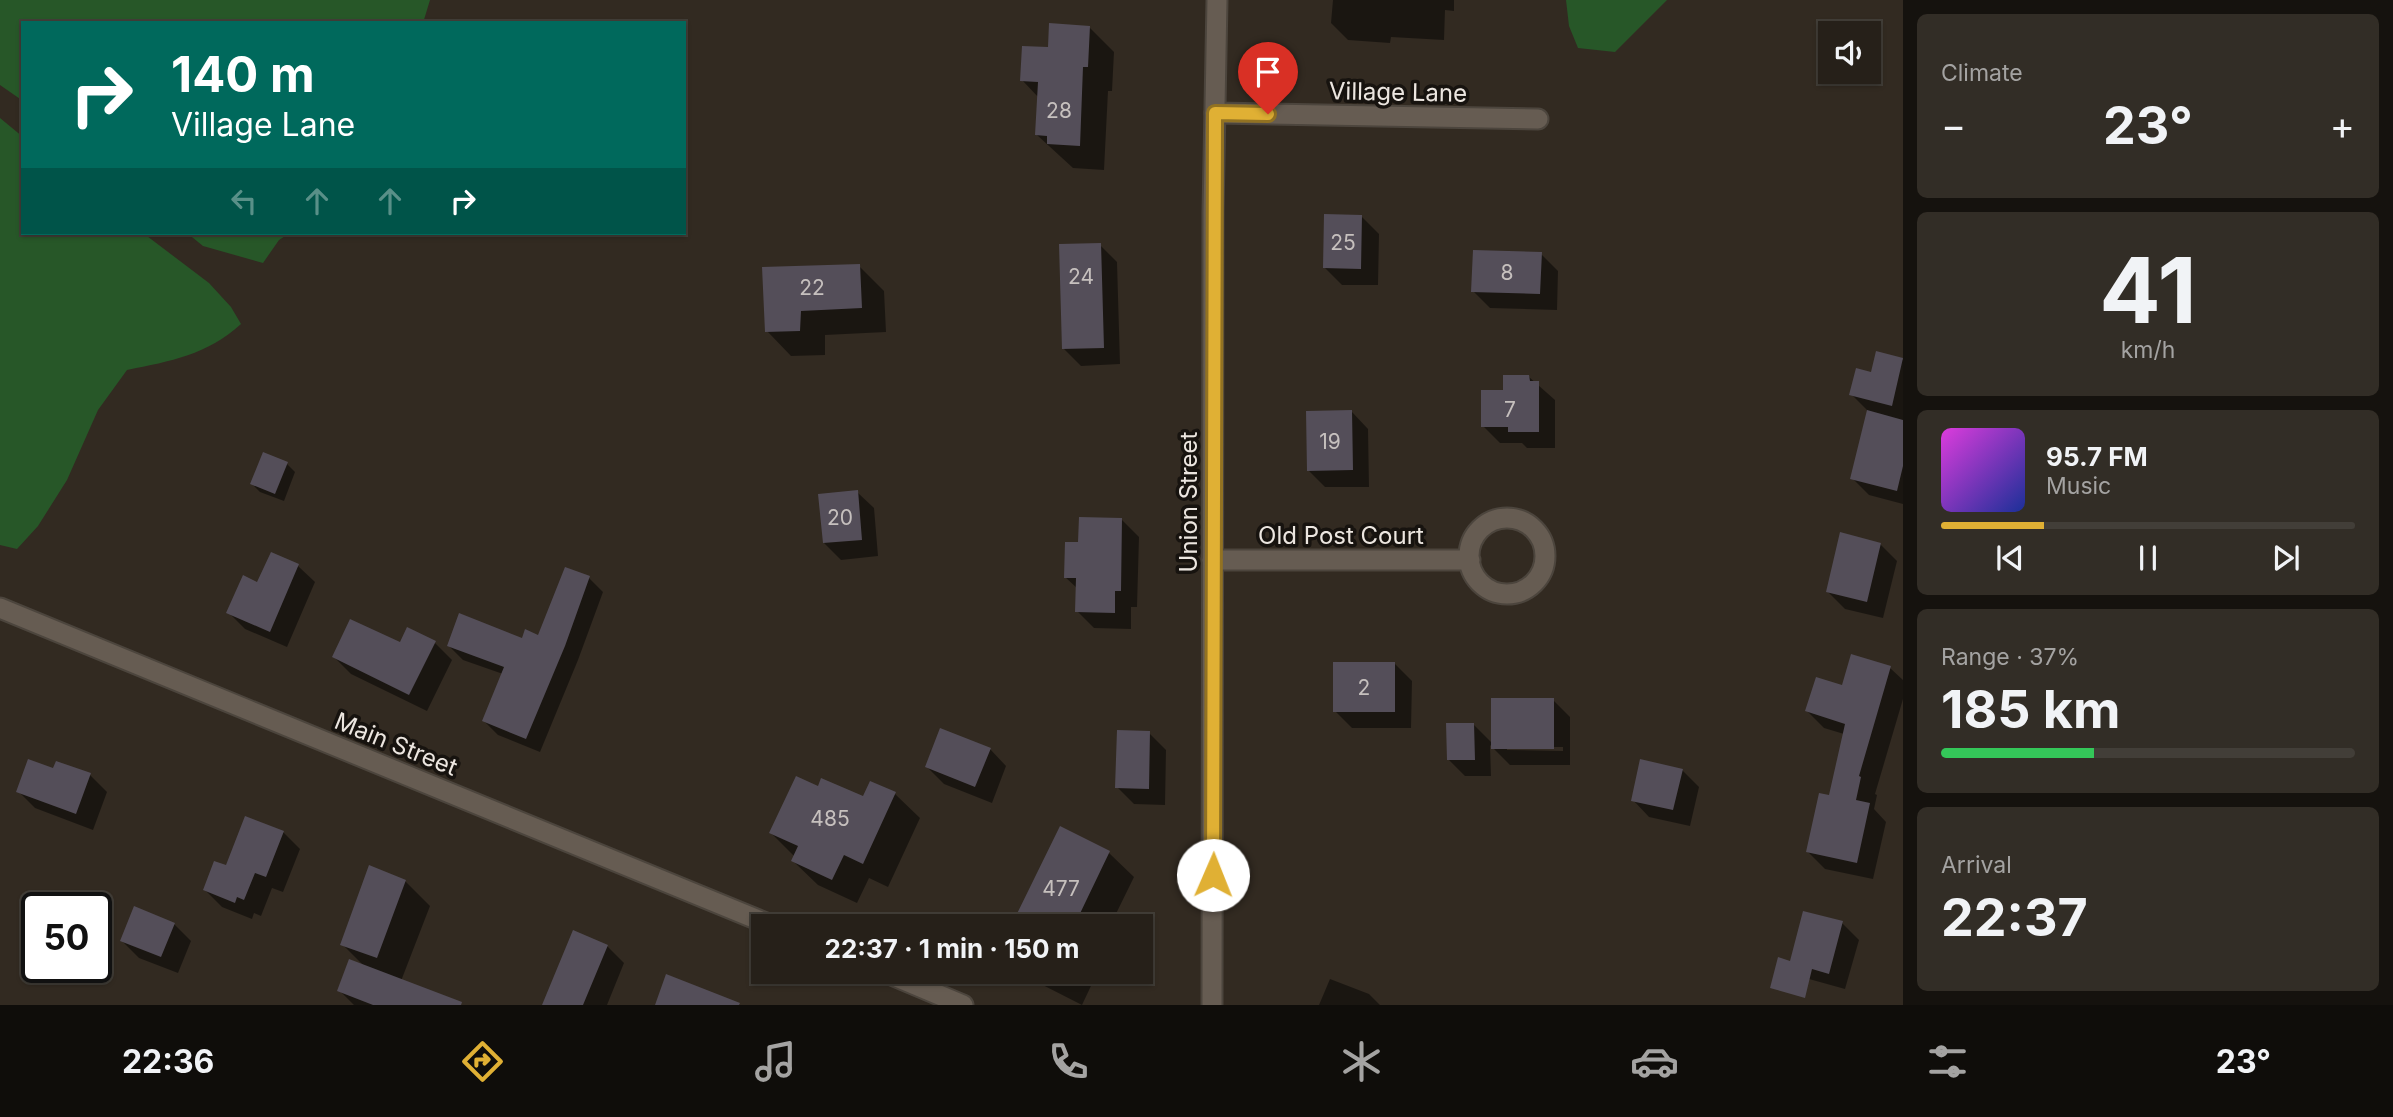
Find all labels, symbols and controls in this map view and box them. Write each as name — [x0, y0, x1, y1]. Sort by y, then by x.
map controls — [1818, 21, 1881, 84]
button: sound — [1818, 21, 1881, 84]
pin — [1238, 42, 1298, 114]
text: 140 m — [171, 45, 315, 104]
icon: right — [56, 49, 147, 140]
icon: arrive — [1249, 53, 1287, 91]
text: Climate — [1941, 59, 2023, 87]
street label: Village Lane — [1329, 76, 1467, 108]
text: 23° — [2103, 94, 2193, 157]
house number: 28 — [1046, 98, 1072, 123]
text: − — [1941, 102, 1966, 148]
text: + — [2330, 102, 2355, 148]
text: Village Lane — [171, 105, 355, 144]
icon: left — [225, 182, 263, 220]
icon: ahead — [298, 182, 336, 220]
icon: ahead — [371, 182, 409, 220]
icon: right — [444, 182, 482, 220]
house number: 25 — [1330, 230, 1356, 255]
text: 41 — [2099, 235, 2197, 345]
house number: 8 — [1501, 260, 1514, 285]
house number: 24 — [1068, 264, 1094, 289]
house number: 22 — [799, 275, 825, 300]
text: km/h — [2121, 336, 2175, 364]
house number: 7 — [1504, 397, 1516, 422]
house number: 19 — [1319, 429, 1341, 454]
street label: Union Street — [1174, 431, 1203, 572]
text: 95.7 FM — [2046, 441, 2148, 472]
text: Music — [2046, 472, 2111, 500]
house number: 20 — [827, 505, 853, 530]
street label: Old Post Court — [1258, 521, 1424, 550]
icon: previous — [1991, 539, 2029, 577]
icon: pause — [2129, 539, 2167, 577]
icon: next — [2267, 539, 2305, 577]
text: Range · 37% — [1941, 643, 2079, 671]
house number: 2 — [1358, 675, 1370, 700]
text: 185 km — [1941, 678, 2120, 741]
street label: Main Street — [330, 706, 462, 782]
house number: 485 — [810, 806, 850, 831]
position arrow — [1176, 838, 1250, 912]
text: Arrival — [1941, 851, 2012, 879]
house number: 477 — [1042, 876, 1080, 901]
text: 22:37 — [1941, 886, 2088, 949]
speed limit sign: 50 — [21, 892, 112, 983]
text: 22:37 · 1 min · 150 m — [825, 933, 1079, 964]
icon: directions — [458, 1037, 507, 1086]
icon: music — [751, 1037, 800, 1086]
icon: phone — [1044, 1037, 1093, 1086]
icon: climate — [1337, 1037, 1386, 1086]
icon: car — [1630, 1037, 1679, 1086]
icon: filters — [1923, 1037, 1972, 1086]
text: 22:36 — [122, 1042, 214, 1081]
text: 23° — [2216, 1042, 2271, 1081]

